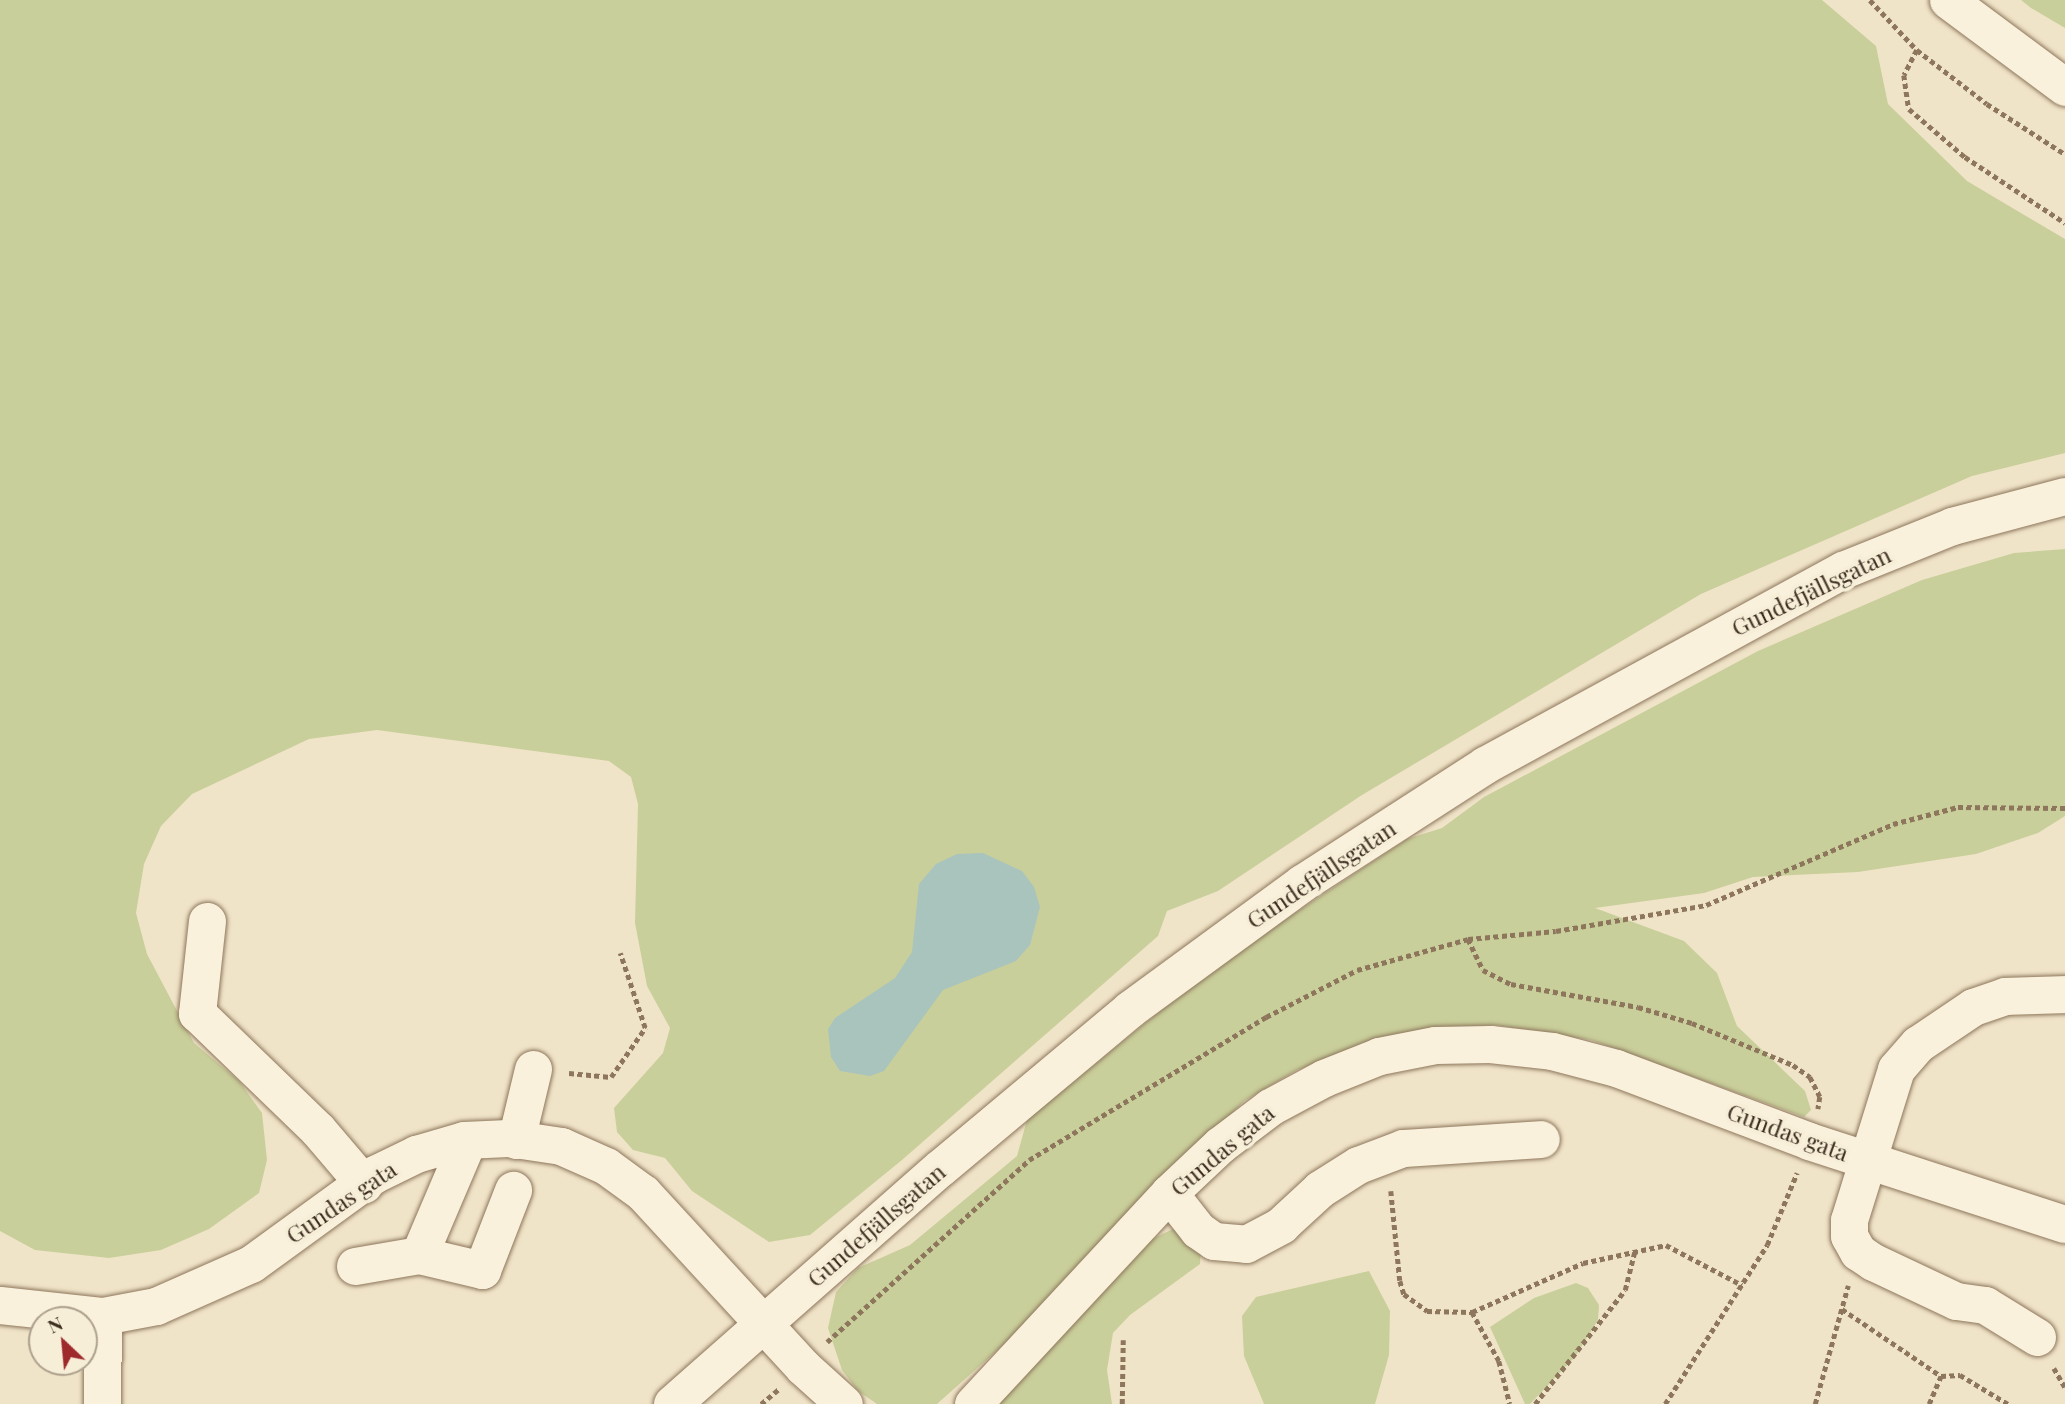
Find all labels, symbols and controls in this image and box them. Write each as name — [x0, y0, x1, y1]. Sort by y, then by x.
street label: Gundefjällsgatan — [1727, 541, 1895, 641]
street label: Gundefjällsgatan — [1241, 814, 1401, 934]
street label: Gundas gata — [1724, 1097, 1852, 1167]
street label: Gundas gata — [1164, 1099, 1280, 1201]
street label: Gundas gata — [281, 1155, 401, 1249]
street label: Gundefjällsgatan — [801, 1158, 951, 1292]
north arrow — [28, 1306, 98, 1376]
text: N — [43, 1309, 67, 1339]

